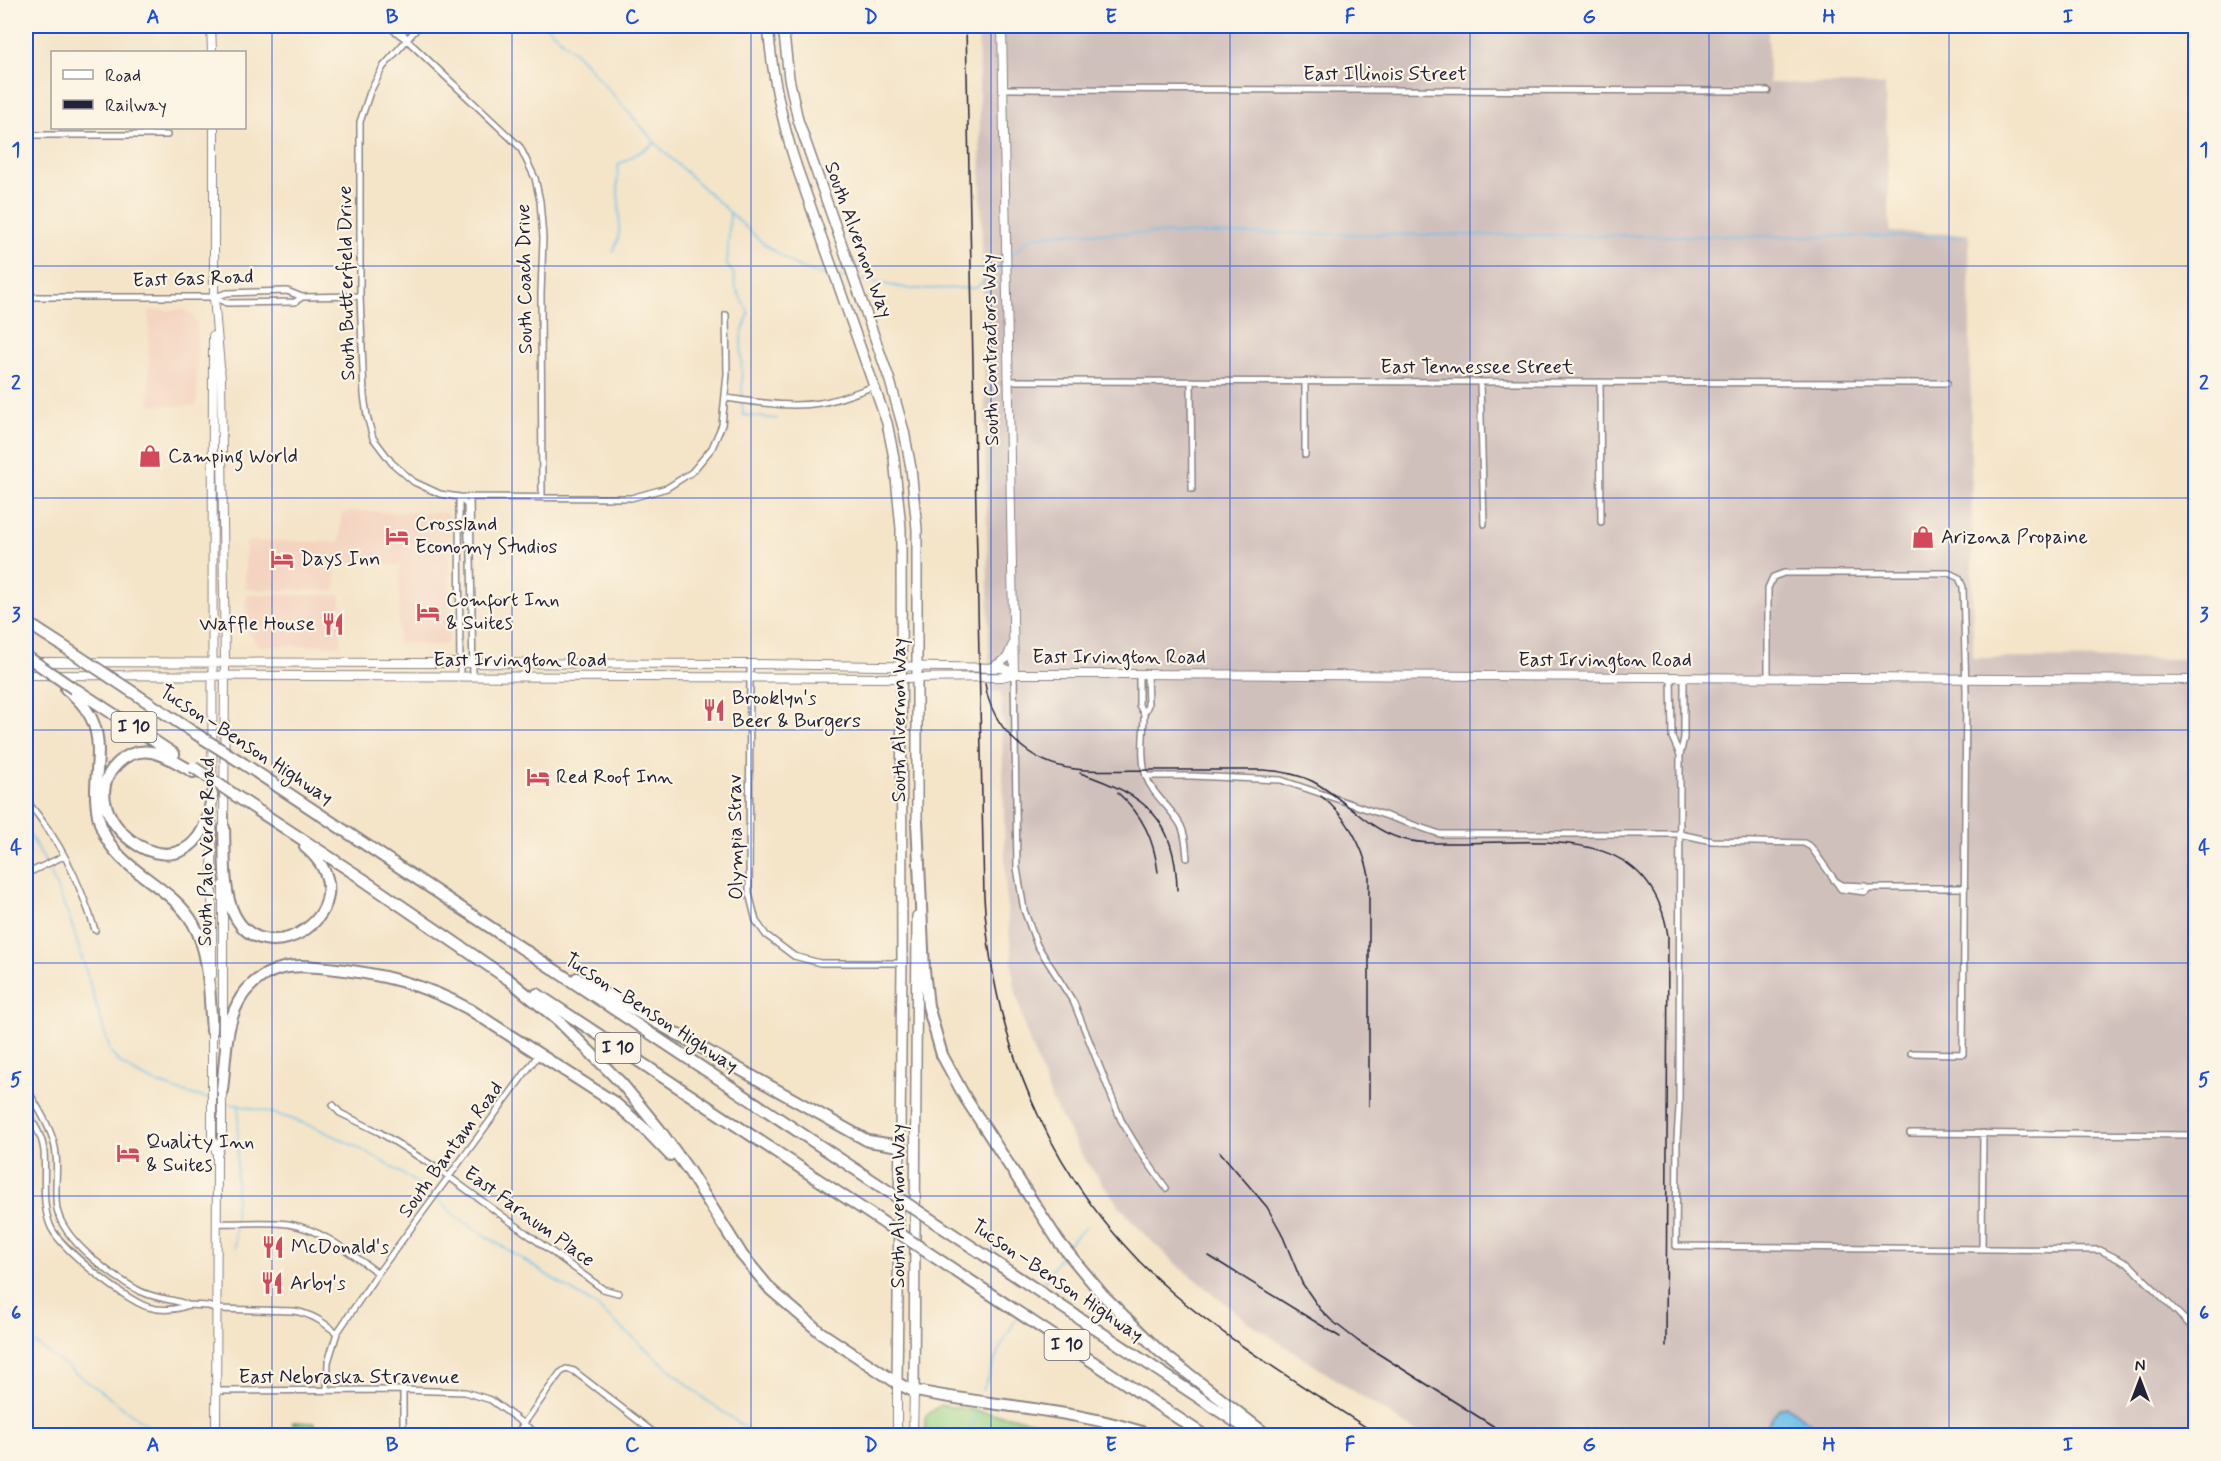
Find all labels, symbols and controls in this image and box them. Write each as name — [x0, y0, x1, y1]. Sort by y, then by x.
text: A — [146, 4, 160, 31]
text: B — [386, 4, 399, 31]
text: C — [625, 4, 640, 31]
text: D — [864, 4, 878, 31]
text: E — [1105, 4, 1117, 31]
text: F — [1345, 4, 1356, 31]
text: G — [1582, 4, 1596, 31]
text: H — [1822, 4, 1836, 31]
text: I — [2063, 4, 2073, 31]
legend — [51, 51, 246, 129]
street label: East Illinois Street — [1303, 61, 1467, 88]
text: Road — [105, 64, 141, 88]
text: Railway — [105, 94, 167, 118]
text: 1 — [12, 137, 20, 164]
text: 1 — [2200, 137, 2208, 164]
street label: South Alvernon Way — [817, 158, 899, 322]
street label: South Butterfield Drive — [332, 185, 362, 381]
street label: South Coach Drive — [510, 204, 540, 354]
street label: South Contractors Way — [976, 254, 1006, 446]
street label: East Gas Road — [132, 263, 254, 295]
street label: East Tennessee Street — [1380, 354, 1574, 381]
text: 2 — [11, 370, 21, 397]
text: 2 — [2199, 370, 2209, 397]
shop icon: Camping World — [137, 443, 163, 469]
place label: Camping World — [168, 443, 298, 472]
place label: Crossland Economy Studios — [415, 511, 558, 561]
hotel icon: Crossland Economy Studios — [384, 523, 410, 549]
shop icon: Arizona Propaine — [1910, 524, 1936, 550]
place label: Arizona Propaine — [1941, 524, 2088, 551]
hotel icon: Days Inn — [269, 546, 295, 572]
place label: Days Inn — [300, 546, 380, 573]
place label: Comfort Inn & Suites — [446, 587, 560, 637]
hotel icon: Comfort Inn & Suites — [415, 599, 441, 625]
text: 3 — [11, 602, 21, 629]
text: 3 — [2199, 602, 2209, 629]
place label: Waffle House — [199, 611, 315, 638]
restaurant icon: Waffle House — [320, 611, 346, 637]
street label: South Alvernon Way — [886, 638, 913, 802]
street label: East Irvington Road — [1032, 644, 1206, 671]
street label: East Irvington Road — [433, 647, 607, 674]
street label: East Irvington Road — [1518, 647, 1692, 674]
street label: Tucson–Benson Highway — [153, 679, 338, 812]
place label: Brooklyn's Beer & Burgers — [732, 685, 861, 736]
restaurant icon: Brooklyn's Beer & Burgers — [701, 697, 727, 723]
road number: I 10 — [112, 712, 156, 742]
street label: South Palo Verde Road — [192, 757, 222, 947]
hotel icon: Red Roof Inn — [525, 764, 551, 790]
place label: Red Roof Inn — [556, 764, 673, 791]
street label: Olympia Strav — [721, 774, 751, 900]
text: 4 — [10, 835, 22, 862]
text: 4 — [2198, 835, 2210, 862]
street label: Tucson–Benson Highway — [558, 947, 743, 1080]
road number: I 10 — [596, 1033, 640, 1063]
text: 5 — [10, 1067, 22, 1094]
text: 5 — [2198, 1067, 2210, 1094]
street label: South Bantam Road — [392, 1076, 510, 1224]
street label: South Alvernon Way — [885, 1124, 912, 1288]
place label: Quality Inn & Suites — [146, 1129, 254, 1179]
hotel icon: Quality Inn & Suites — [115, 1140, 141, 1166]
street label: East Farnum Place — [458, 1160, 600, 1274]
street label: Tucson–Benson Highway — [965, 1213, 1148, 1350]
restaurant icon: McDonald's — [260, 1234, 286, 1260]
place label: McDonald's — [291, 1234, 389, 1261]
restaurant icon: Arby's — [259, 1270, 285, 1296]
place label: Arby's — [290, 1270, 346, 1297]
text: 6 — [11, 1300, 21, 1327]
text: 6 — [2199, 1300, 2209, 1327]
road number: I 10 — [1044, 1330, 1090, 1360]
north arrow — [2110, 1350, 2170, 1410]
text: N — [2135, 1356, 2145, 1377]
street label: East Nebraska Stravenue — [239, 1364, 460, 1391]
text: A — [146, 1432, 160, 1459]
text: B — [386, 1432, 399, 1459]
text: C — [625, 1432, 640, 1459]
text: D — [864, 1432, 878, 1459]
text: E — [1105, 1432, 1117, 1459]
text: F — [1345, 1432, 1356, 1459]
text: G — [1582, 1432, 1596, 1459]
text: H — [1822, 1432, 1836, 1459]
text: I — [2063, 1432, 2073, 1459]

